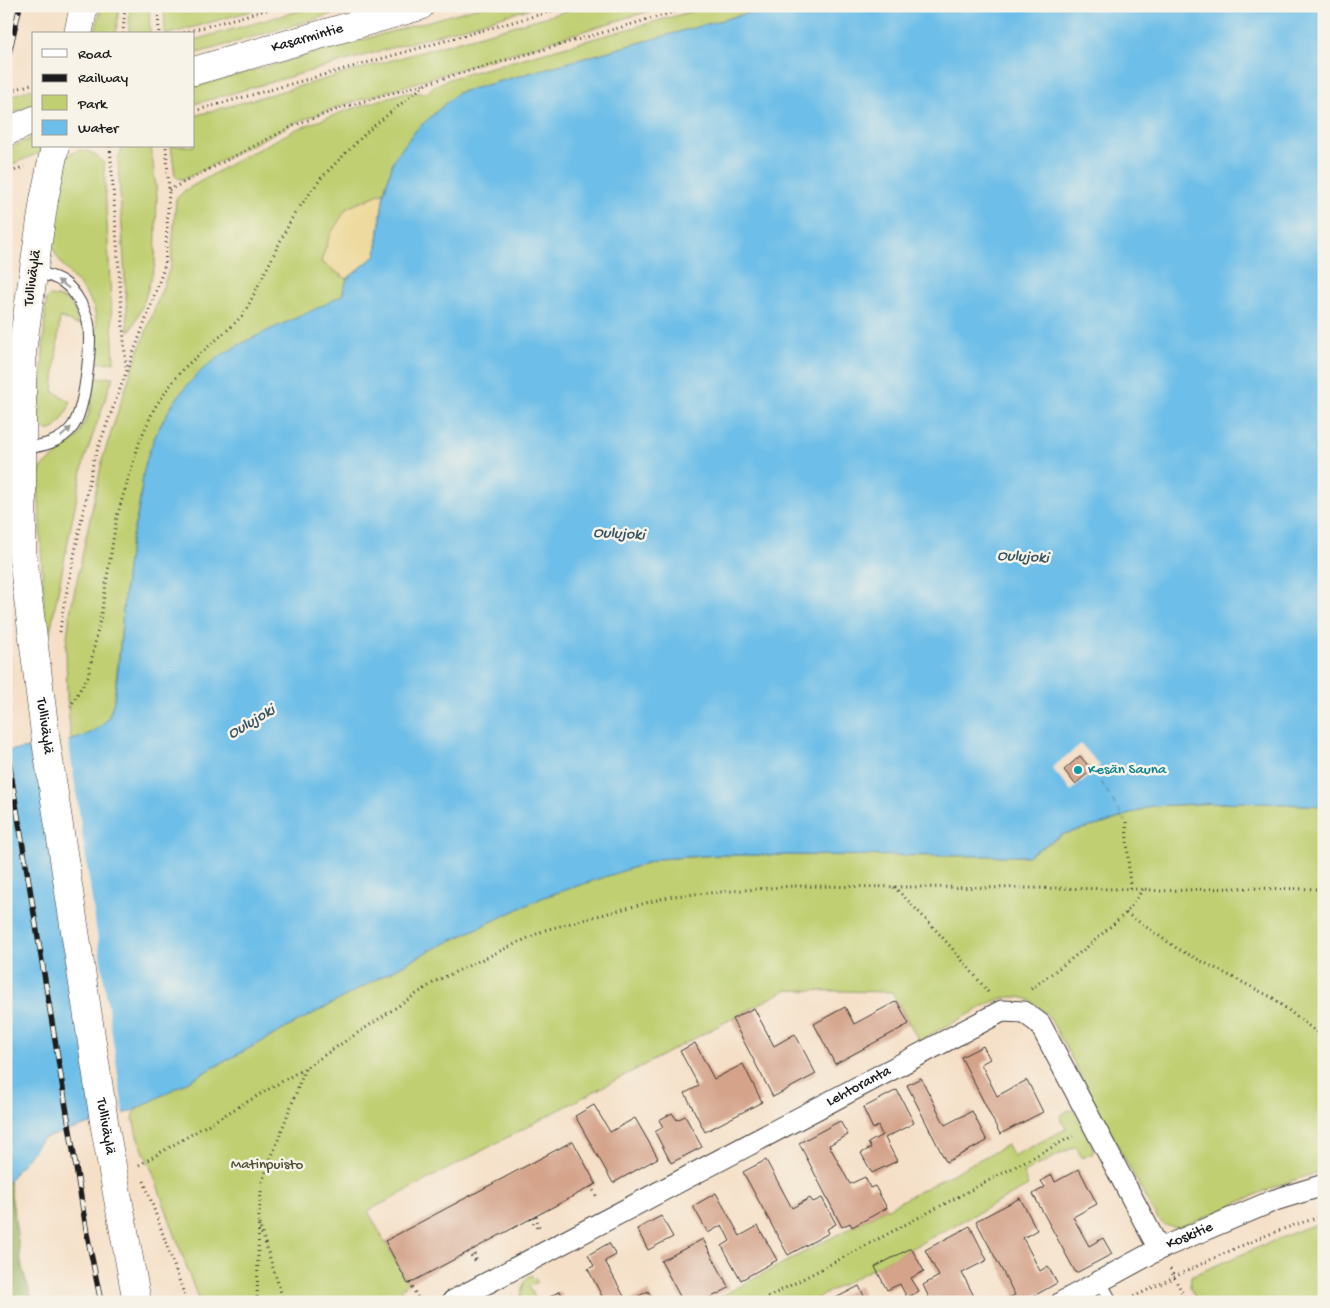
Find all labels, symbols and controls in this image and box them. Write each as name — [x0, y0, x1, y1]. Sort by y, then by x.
street label: Kasarmintie — [269, 19, 346, 57]
legend — [32, 32, 195, 148]
text: Road — [78, 46, 112, 64]
text: Railway — [78, 70, 129, 88]
text: Park — [77, 96, 108, 114]
text: Water — [78, 120, 120, 138]
street label: Tulliväylä — [20, 248, 46, 308]
one-way arrow — [56, 279, 70, 289]
one-way arrow — [60, 426, 72, 438]
water label: Oulujoki — [593, 524, 647, 546]
water label: Oulujoki — [997, 547, 1051, 569]
street label: Tulliväylä — [31, 696, 57, 756]
water label: Oulujoki — [225, 701, 280, 744]
place label: Kesän Sauna — [1088, 761, 1167, 779]
marker: Kesän Sauna — [1072, 764, 1084, 776]
street label: Lehtoranta — [823, 1062, 895, 1111]
street label: Tulliväylä — [91, 1096, 119, 1157]
park label: Matinpuisto — [231, 1156, 303, 1174]
street label: Koskitie — [1164, 1218, 1216, 1254]

